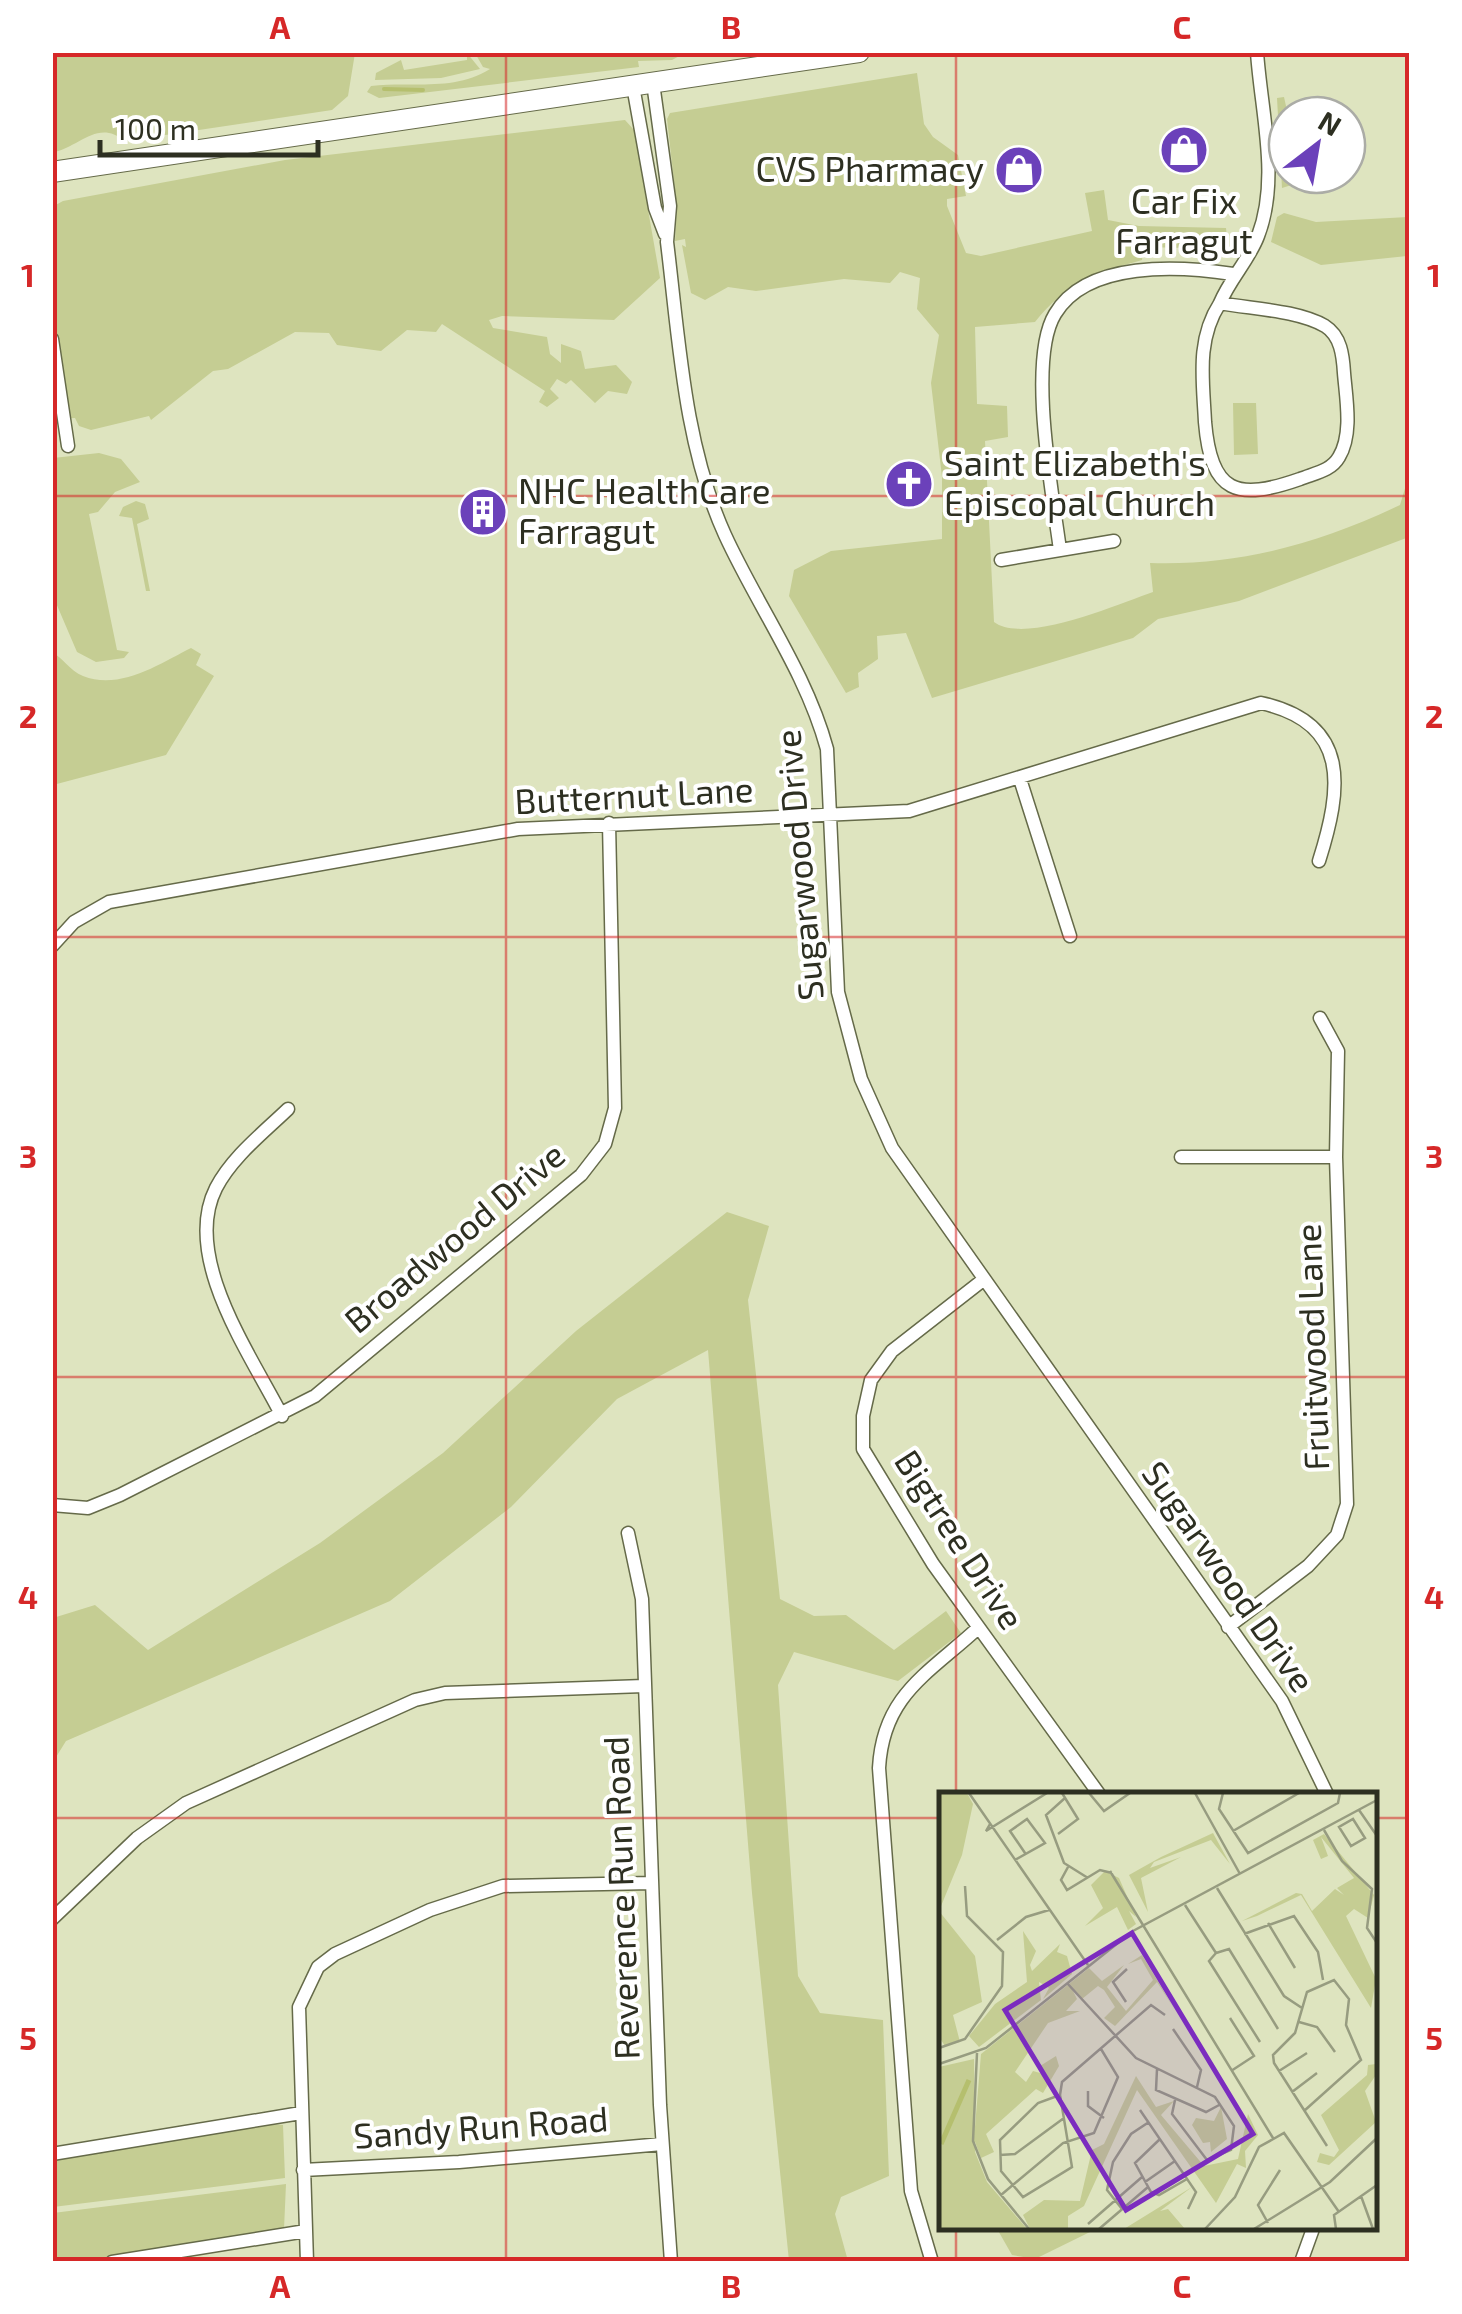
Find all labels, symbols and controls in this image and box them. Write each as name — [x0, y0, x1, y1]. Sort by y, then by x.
text: A — [270, 7, 291, 45]
text: B — [721, 7, 741, 45]
text: C — [1173, 7, 1191, 45]
scale bar — [100, 95, 318, 157]
north arrow — [1267, 95, 1367, 195]
text: N — [1313, 103, 1348, 142]
text: 100 m — [115, 110, 196, 146]
shop icon: Car Fix Farragut — [1158, 124, 1210, 176]
shop icon: CVS Pharmacy — [993, 144, 1045, 196]
place label: CVS Pharmacy — [756, 147, 984, 189]
place label: Car Fix Farragut — [1115, 179, 1253, 261]
text: 1 — [21, 255, 35, 293]
text: 1 — [1427, 255, 1441, 293]
place label: Saint Elizabeth's Episcopal Church — [944, 441, 1215, 523]
church icon: Saint Elizabeth's Episcopal Church — [883, 458, 935, 510]
place label: NHC HealthCare Farragut — [518, 469, 771, 551]
building icon: NHC HealthCare Farragut — [457, 486, 509, 538]
text: 2 — [19, 696, 37, 734]
text: 2 — [1425, 696, 1443, 734]
street label: Sugarwood Drive — [765, 728, 831, 1002]
street label: Butternut Lane — [513, 767, 754, 821]
street label: Broadwood Drive — [335, 1132, 572, 1341]
text: 3 — [19, 1136, 37, 1174]
text: 3 — [1425, 1136, 1443, 1174]
street label: Fruitwood Lane — [1286, 1223, 1336, 1471]
street label: Bigtree Drive — [887, 1441, 1034, 1636]
street label: Sugarwood Drive — [1135, 1453, 1325, 1699]
text: 4 — [18, 1577, 38, 1615]
text: 4 — [1424, 1577, 1444, 1615]
street label: Reverence Run Road — [593, 1736, 647, 2061]
inset map — [939, 1792, 1377, 2229]
text: 5 — [19, 2018, 37, 2056]
text: 5 — [1425, 2018, 1443, 2056]
street label: Sandy Run Road — [352, 2096, 610, 2156]
text: A — [270, 2266, 291, 2304]
text: B — [721, 2266, 741, 2304]
text: C — [1173, 2266, 1191, 2304]

